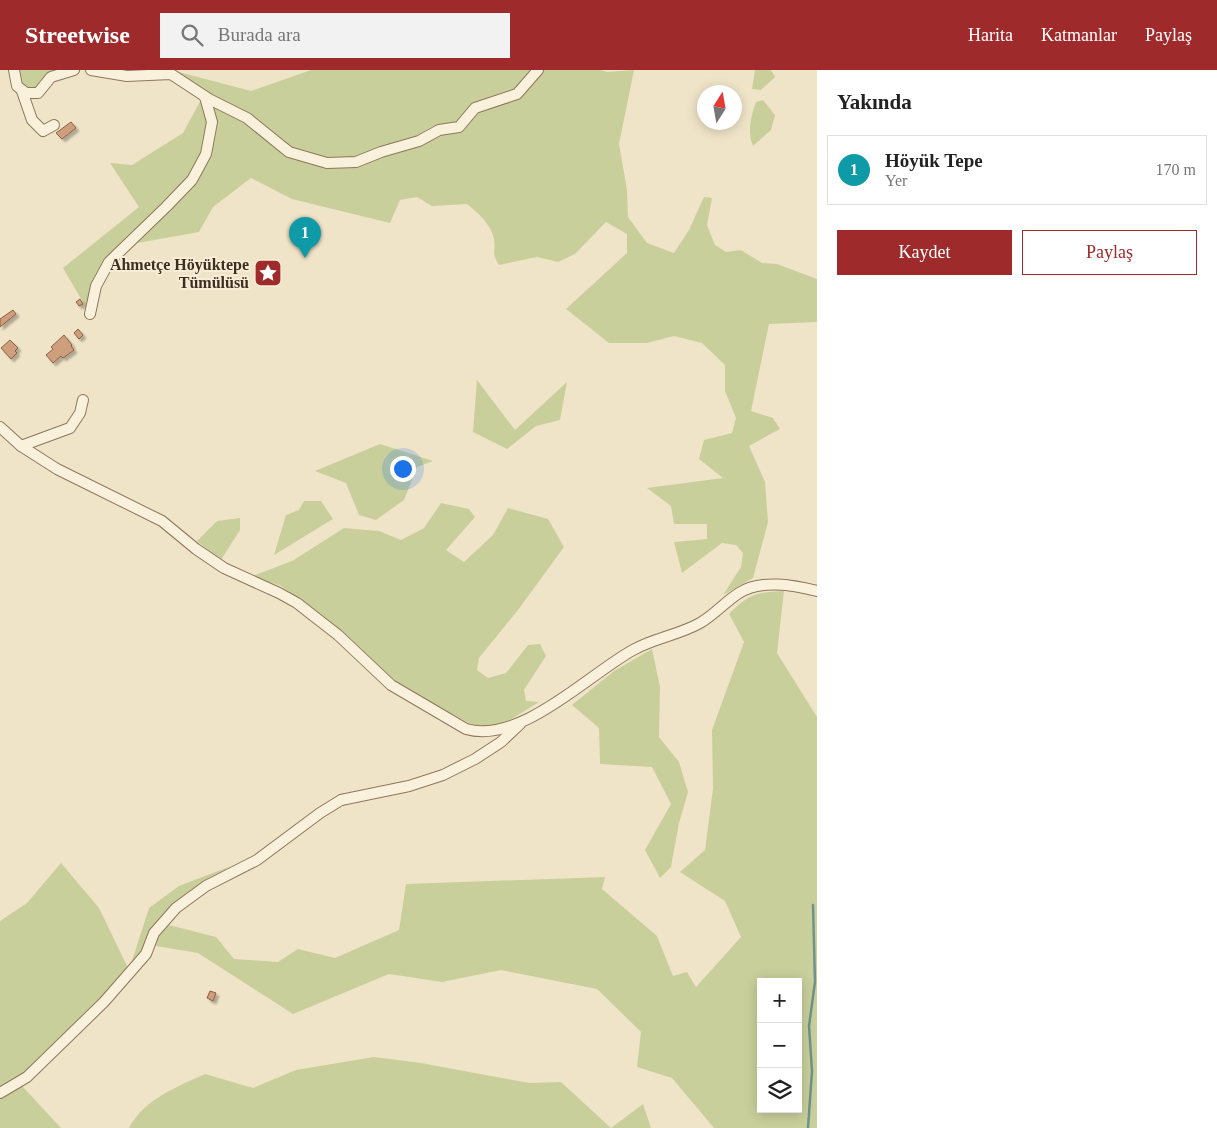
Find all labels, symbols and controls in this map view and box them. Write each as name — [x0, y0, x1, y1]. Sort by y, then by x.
search box — [160, 13, 510, 58]
icon: search — [178, 21, 206, 49]
text: Streetwise — [25, 22, 130, 48]
text: Burada ara — [218, 24, 301, 45]
text: Harita — [968, 25, 1013, 45]
text: Katmanlar — [1041, 25, 1117, 45]
text: Paylaş — [1145, 25, 1192, 45]
north arrow — [697, 85, 742, 130]
text: Yakında — [837, 90, 912, 114]
text: Höyük Tepe — [885, 150, 983, 171]
text: 1 — [850, 161, 858, 178]
text: 170 m — [1156, 161, 1196, 178]
text: Yer — [885, 172, 907, 189]
pin: 1 — [289, 217, 321, 258]
button: Kaydet — [837, 230, 1012, 275]
button: Paylaş — [1022, 230, 1197, 275]
place label: Ahmetçe Höyüktepe Tümülüsü — [110, 256, 249, 291]
place icon: Ahmetçe Höyüktepe Tümülüsü — [253, 258, 283, 288]
your location — [390, 456, 416, 482]
map controls — [757, 978, 802, 1113]
button: + — [757, 978, 802, 1023]
button: − — [757, 1023, 802, 1068]
button: layers — [757, 1068, 802, 1113]

